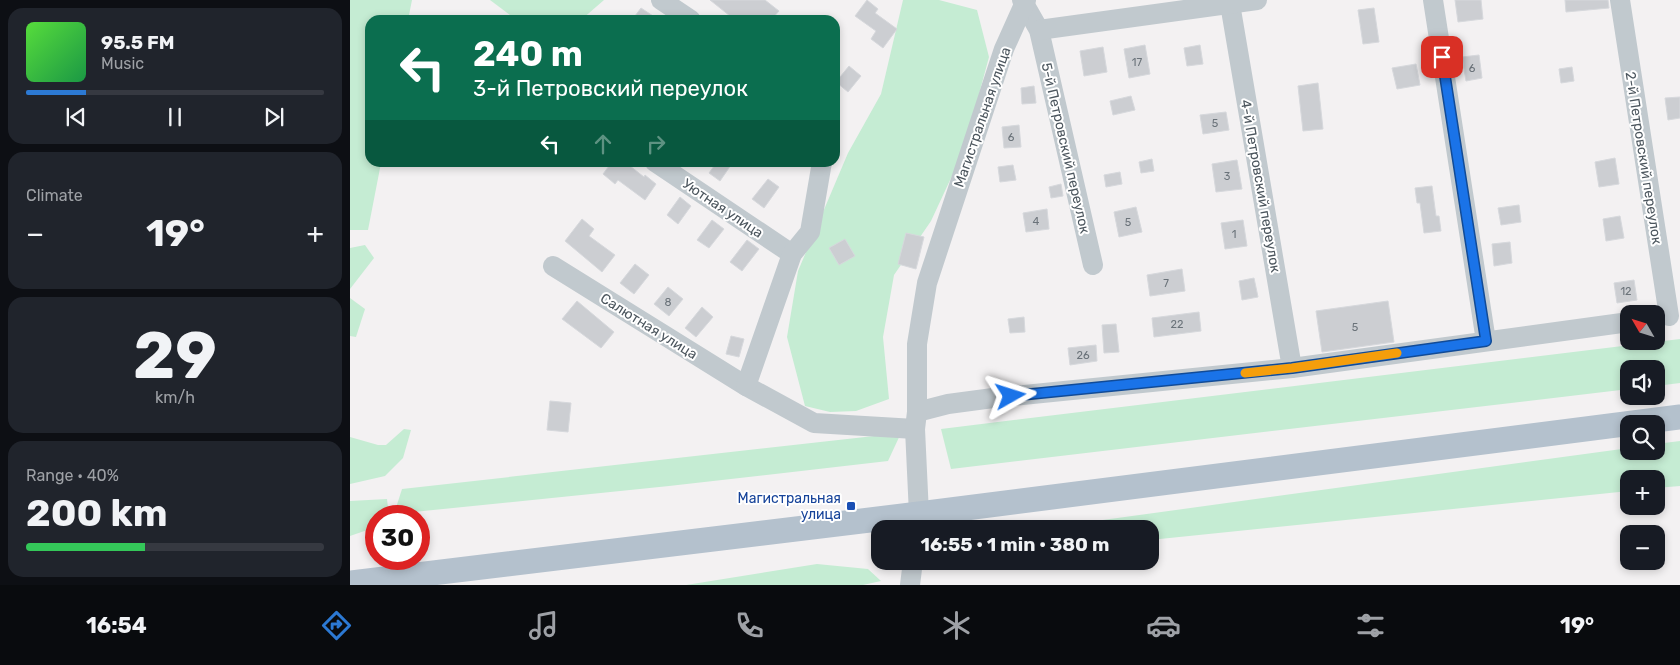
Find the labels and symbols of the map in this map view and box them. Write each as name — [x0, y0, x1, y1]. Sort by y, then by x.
pin — [1421, 36, 1463, 78]
street label: Магистральная улица — [950, 45, 1014, 189]
house number: 17 — [1132, 56, 1143, 69]
street label: 5-й Петровский переулок — [1038, 61, 1094, 236]
house number: 6 — [1469, 62, 1476, 75]
street label: 2-й Петровский переулок — [1621, 71, 1666, 246]
street label: 4-й Петровский переулок — [1237, 98, 1284, 274]
house number: 5 — [1212, 117, 1219, 130]
house number: 6 — [1008, 131, 1015, 144]
house number: 3 — [1224, 170, 1231, 183]
street label: Уютная улица — [679, 175, 766, 242]
house number: 4 — [1033, 215, 1040, 228]
house number: 5 — [1125, 216, 1132, 229]
house number: 1 — [1232, 228, 1236, 241]
house number: 7 — [1163, 277, 1169, 290]
house number: 12 — [1620, 285, 1632, 298]
street label: Салютная улица — [597, 290, 700, 363]
house number: 8 — [665, 296, 672, 309]
north arrow — [1620, 305, 1665, 350]
house number: 22 — [1171, 318, 1183, 331]
house number: 5 — [1352, 321, 1359, 334]
house number: 26 — [1076, 349, 1090, 362]
position arrow — [984, 369, 1036, 421]
place label: Магистральная улица — [738, 490, 841, 523]
marker: Магистральная улица — [845, 500, 857, 512]
speed limit sign: 30 — [365, 505, 430, 570]

